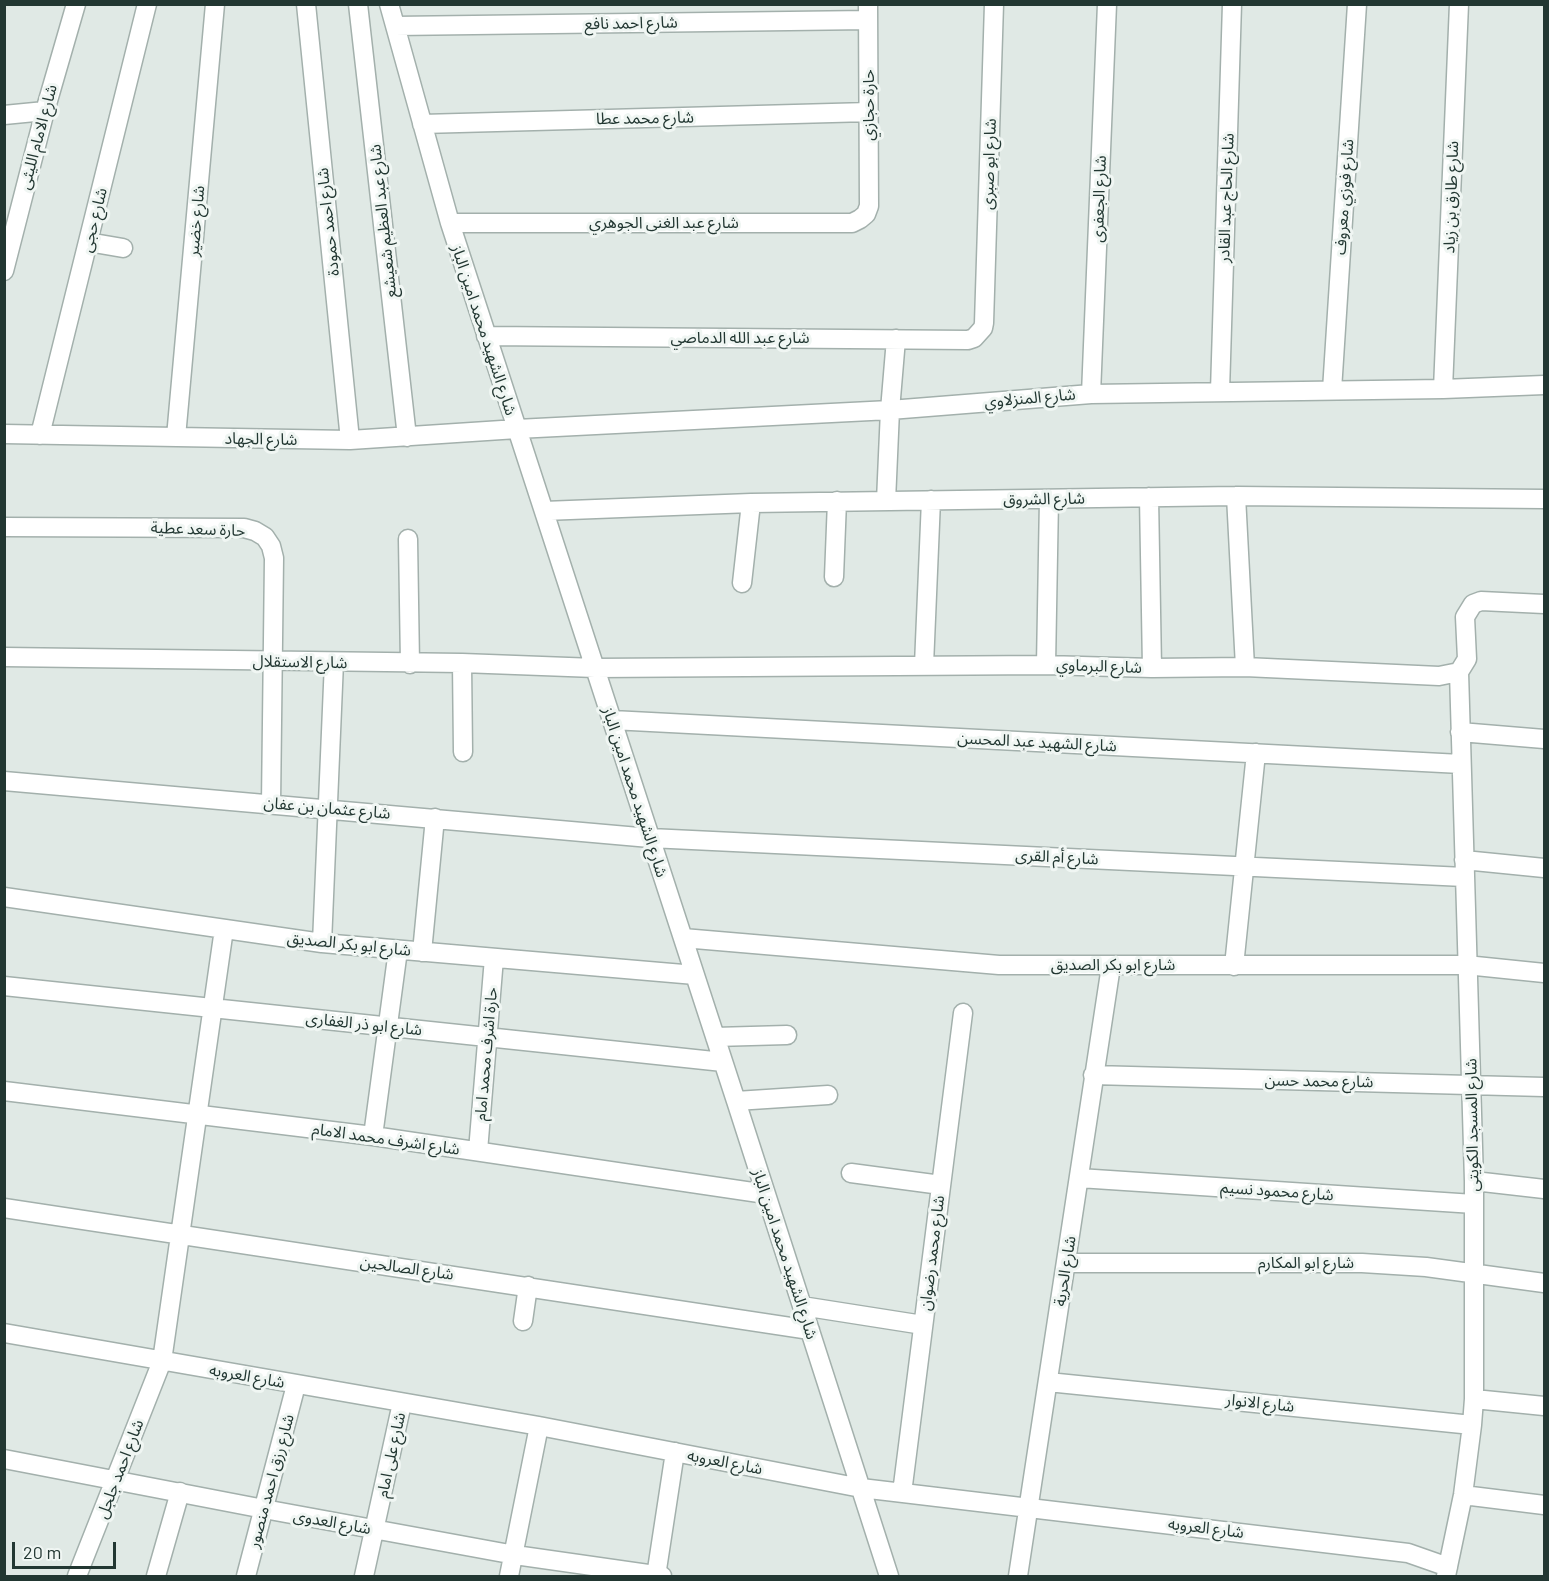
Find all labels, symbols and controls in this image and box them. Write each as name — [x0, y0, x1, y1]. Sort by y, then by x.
street label: شارع احمد نافع — [584, 13, 678, 33]
street label: حارة حجازي — [859, 69, 879, 141]
street label: شارع الامام الليثى — [15, 82, 61, 192]
street label: شارع محمد عطا — [596, 108, 694, 128]
street label: شارع ابو صبرى — [978, 118, 1000, 210]
street label: شارع الحاج عبد القادر — [1214, 133, 1238, 263]
street label: شارع فوزي معروف — [1330, 138, 1358, 256]
street label: شارع طارق بن زياد — [1439, 140, 1463, 254]
street label: شارع عبد العظيم شعيشع — [365, 143, 401, 299]
street label: شارع الجعفرى — [1088, 155, 1110, 243]
street label: شارع احمد حمودة — [313, 167, 343, 277]
street label: شارع خضير — [183, 185, 209, 257]
street label: شارع حجى — [77, 186, 111, 254]
street label: شارع عبد الغنى الجوهري — [589, 213, 739, 233]
street label: شارع الشهيد محمد امين الباز — [447, 242, 521, 418]
street label: شارع عبد الله الدماصي — [670, 328, 810, 348]
street label: شارع المنزلاوي — [984, 384, 1076, 412]
street label: شارع الجهاد — [224, 429, 298, 449]
street label: شارع الشروق — [1003, 489, 1085, 509]
street label: حارة سعد عطية — [150, 518, 246, 540]
street label: شارع الاستقلال — [253, 652, 347, 672]
street label: شارع البرماوي — [1056, 655, 1142, 677]
street label: شارع الشهيد محمد امين الباز — [598, 704, 672, 880]
street label: شارع الشهيد عبد المحسن — [957, 728, 1117, 756]
street label: شارع عثمان بن عفان — [263, 793, 391, 823]
street label: شارع أم القرى — [1015, 845, 1099, 869]
street label: شارع ابو بكر الصديق — [286, 928, 412, 960]
street label: شارع ابو بكر الصديق — [1051, 955, 1175, 975]
street label: حارة اشرف محمد امام — [471, 986, 501, 1122]
street label: شارع ابو ذر الغفارى — [305, 1008, 423, 1040]
street label: شارع المسجد الكويتى — [1461, 1058, 1483, 1192]
street label: شارع محمد حسن — [1265, 1070, 1373, 1092]
street label: شارع اشرف محمد الامام — [311, 1119, 461, 1159]
street label: شارع الشهيد محمد امين الباز — [748, 1166, 822, 1342]
street label: شارع محمود نسيم — [1220, 1177, 1334, 1205]
street label: شارع محمد رضوان — [915, 1194, 949, 1312]
street label: شارع الحرية — [1050, 1234, 1080, 1308]
street label: شارع الصالحين — [359, 1252, 455, 1284]
street label: شارع ابو المكارم — [1258, 1253, 1354, 1273]
street label: شارع العروبه — [208, 1360, 286, 1392]
street label: شارع الانوار — [1225, 1390, 1295, 1416]
street label: شارع على امام — [373, 1411, 409, 1499]
street label: شارع رزق احمد منصور — [244, 1412, 298, 1550]
street label: شارع احمد جلجل — [92, 1417, 148, 1521]
street label: شارع العروبه — [686, 1445, 764, 1479]
street label: شارع العدوى — [292, 1506, 372, 1538]
street label: شارع العروبه — [1167, 1514, 1245, 1542]
scale bar — [15, 1530, 118, 1568]
text: 20 m — [23, 1541, 61, 1563]

